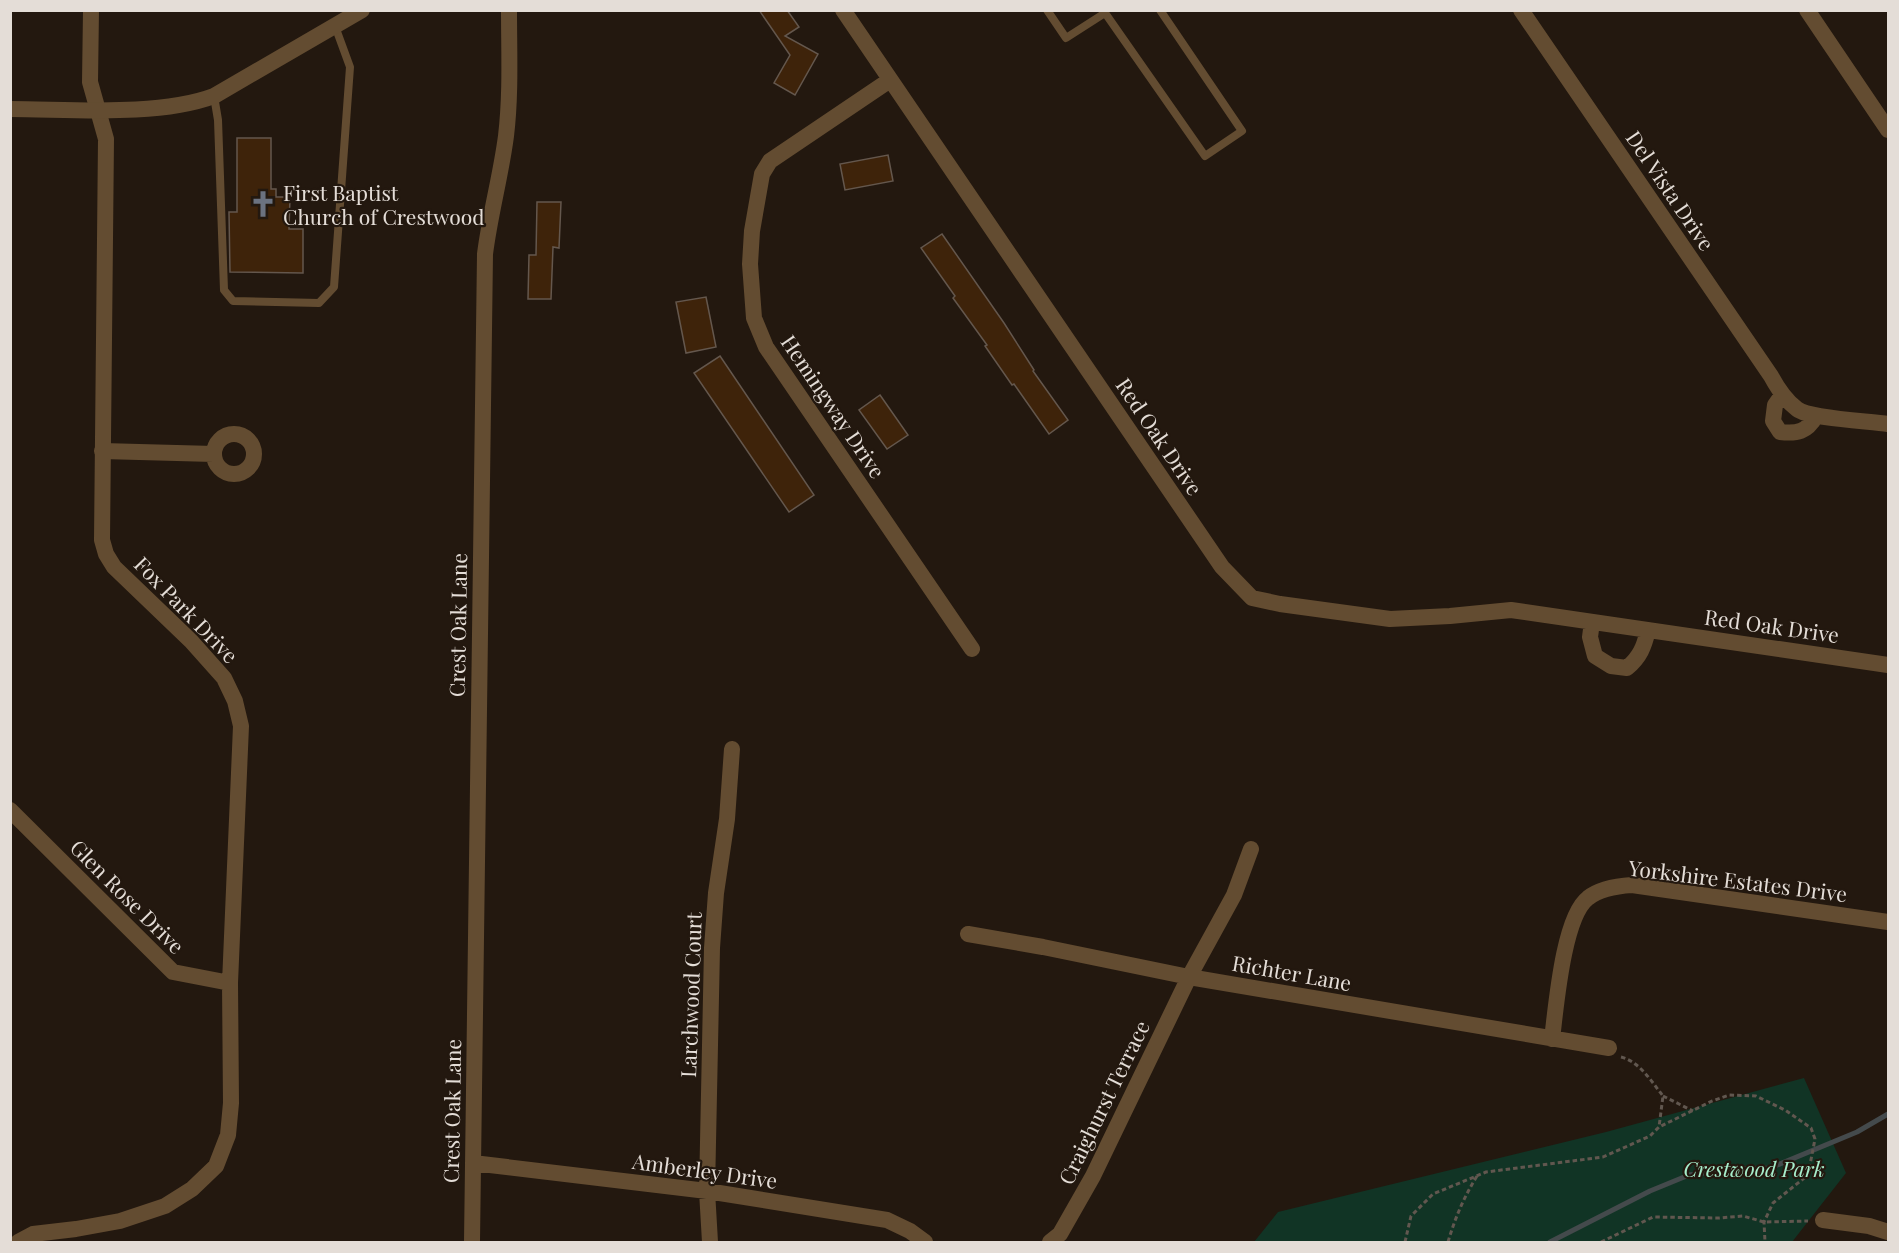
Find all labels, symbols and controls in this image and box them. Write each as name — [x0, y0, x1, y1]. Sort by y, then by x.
street label: Del Vista Drive — [1621, 125, 1721, 255]
place label: First Baptist Church of Crestwood — [283, 178, 484, 230]
church icon: First Baptist Church of Crestwood — [248, 189, 278, 219]
street label: Hemingway Drive — [776, 329, 892, 483]
street label: Red Oak Drive — [1110, 372, 1210, 500]
street label: Fox Park Drive — [129, 550, 245, 668]
street label: Crest Oak Lane — [442, 553, 472, 697]
street label: Red Oak Drive — [1703, 602, 1841, 648]
street label: Glen Rose Drive — [65, 833, 191, 959]
street label: Yorkshire Estates Drive — [1626, 853, 1849, 907]
street label: Larchwood Court — [673, 911, 707, 1078]
street label: Richter Lane — [1230, 948, 1354, 996]
street label: Craighurst Terrace — [1051, 1015, 1155, 1189]
street label: Crest Oak Lane — [436, 1039, 466, 1183]
street label: Amberley Drive — [630, 1146, 779, 1194]
park label: Crestwood Park — [1683, 1154, 1825, 1182]

